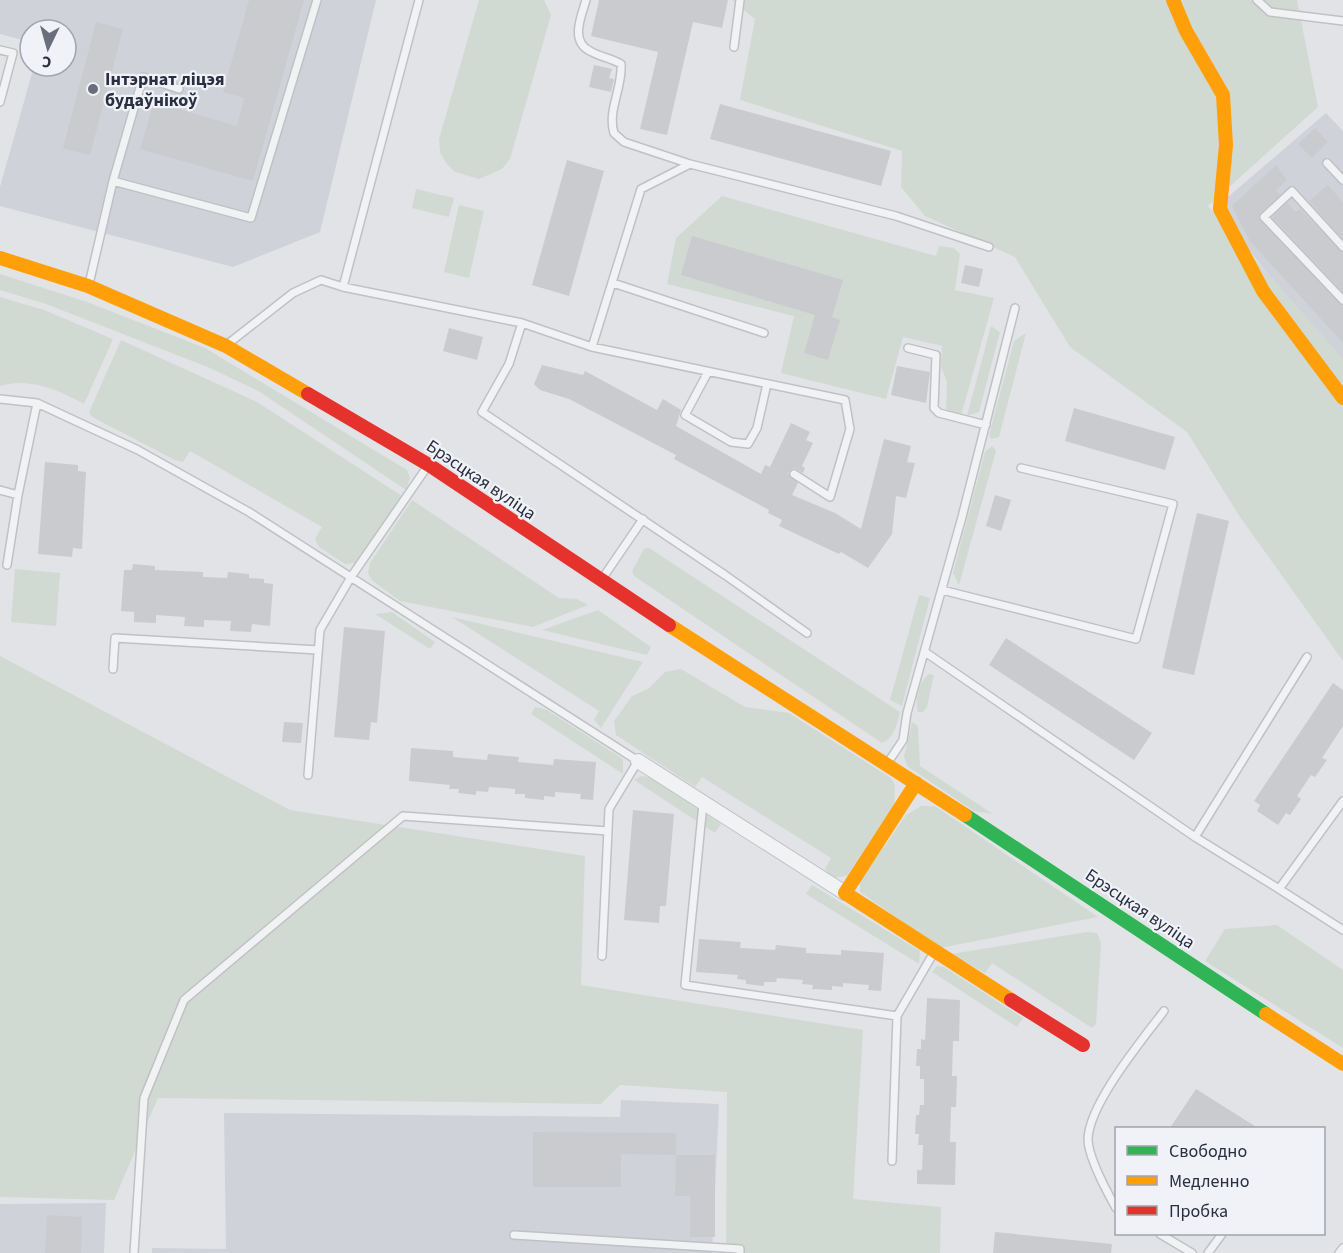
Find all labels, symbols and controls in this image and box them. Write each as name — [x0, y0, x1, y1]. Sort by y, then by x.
north arrow — [18, 18, 78, 78]
text: С — [41, 51, 52, 73]
place label: Інтэрнат ліцэя будаўнікоў — [105, 67, 225, 113]
marker: Інтэрнат ліцэя будаўнікоў — [86, 82, 100, 96]
street label: Брэсцкая вуліца — [421, 434, 541, 526]
street label: Брэсцкая вуліца — [1080, 863, 1200, 955]
legend — [1115, 1127, 1325, 1235]
text: Свободно — [1169, 1139, 1247, 1164]
text: Медленно — [1169, 1169, 1249, 1194]
text: Пробка — [1169, 1199, 1228, 1224]

